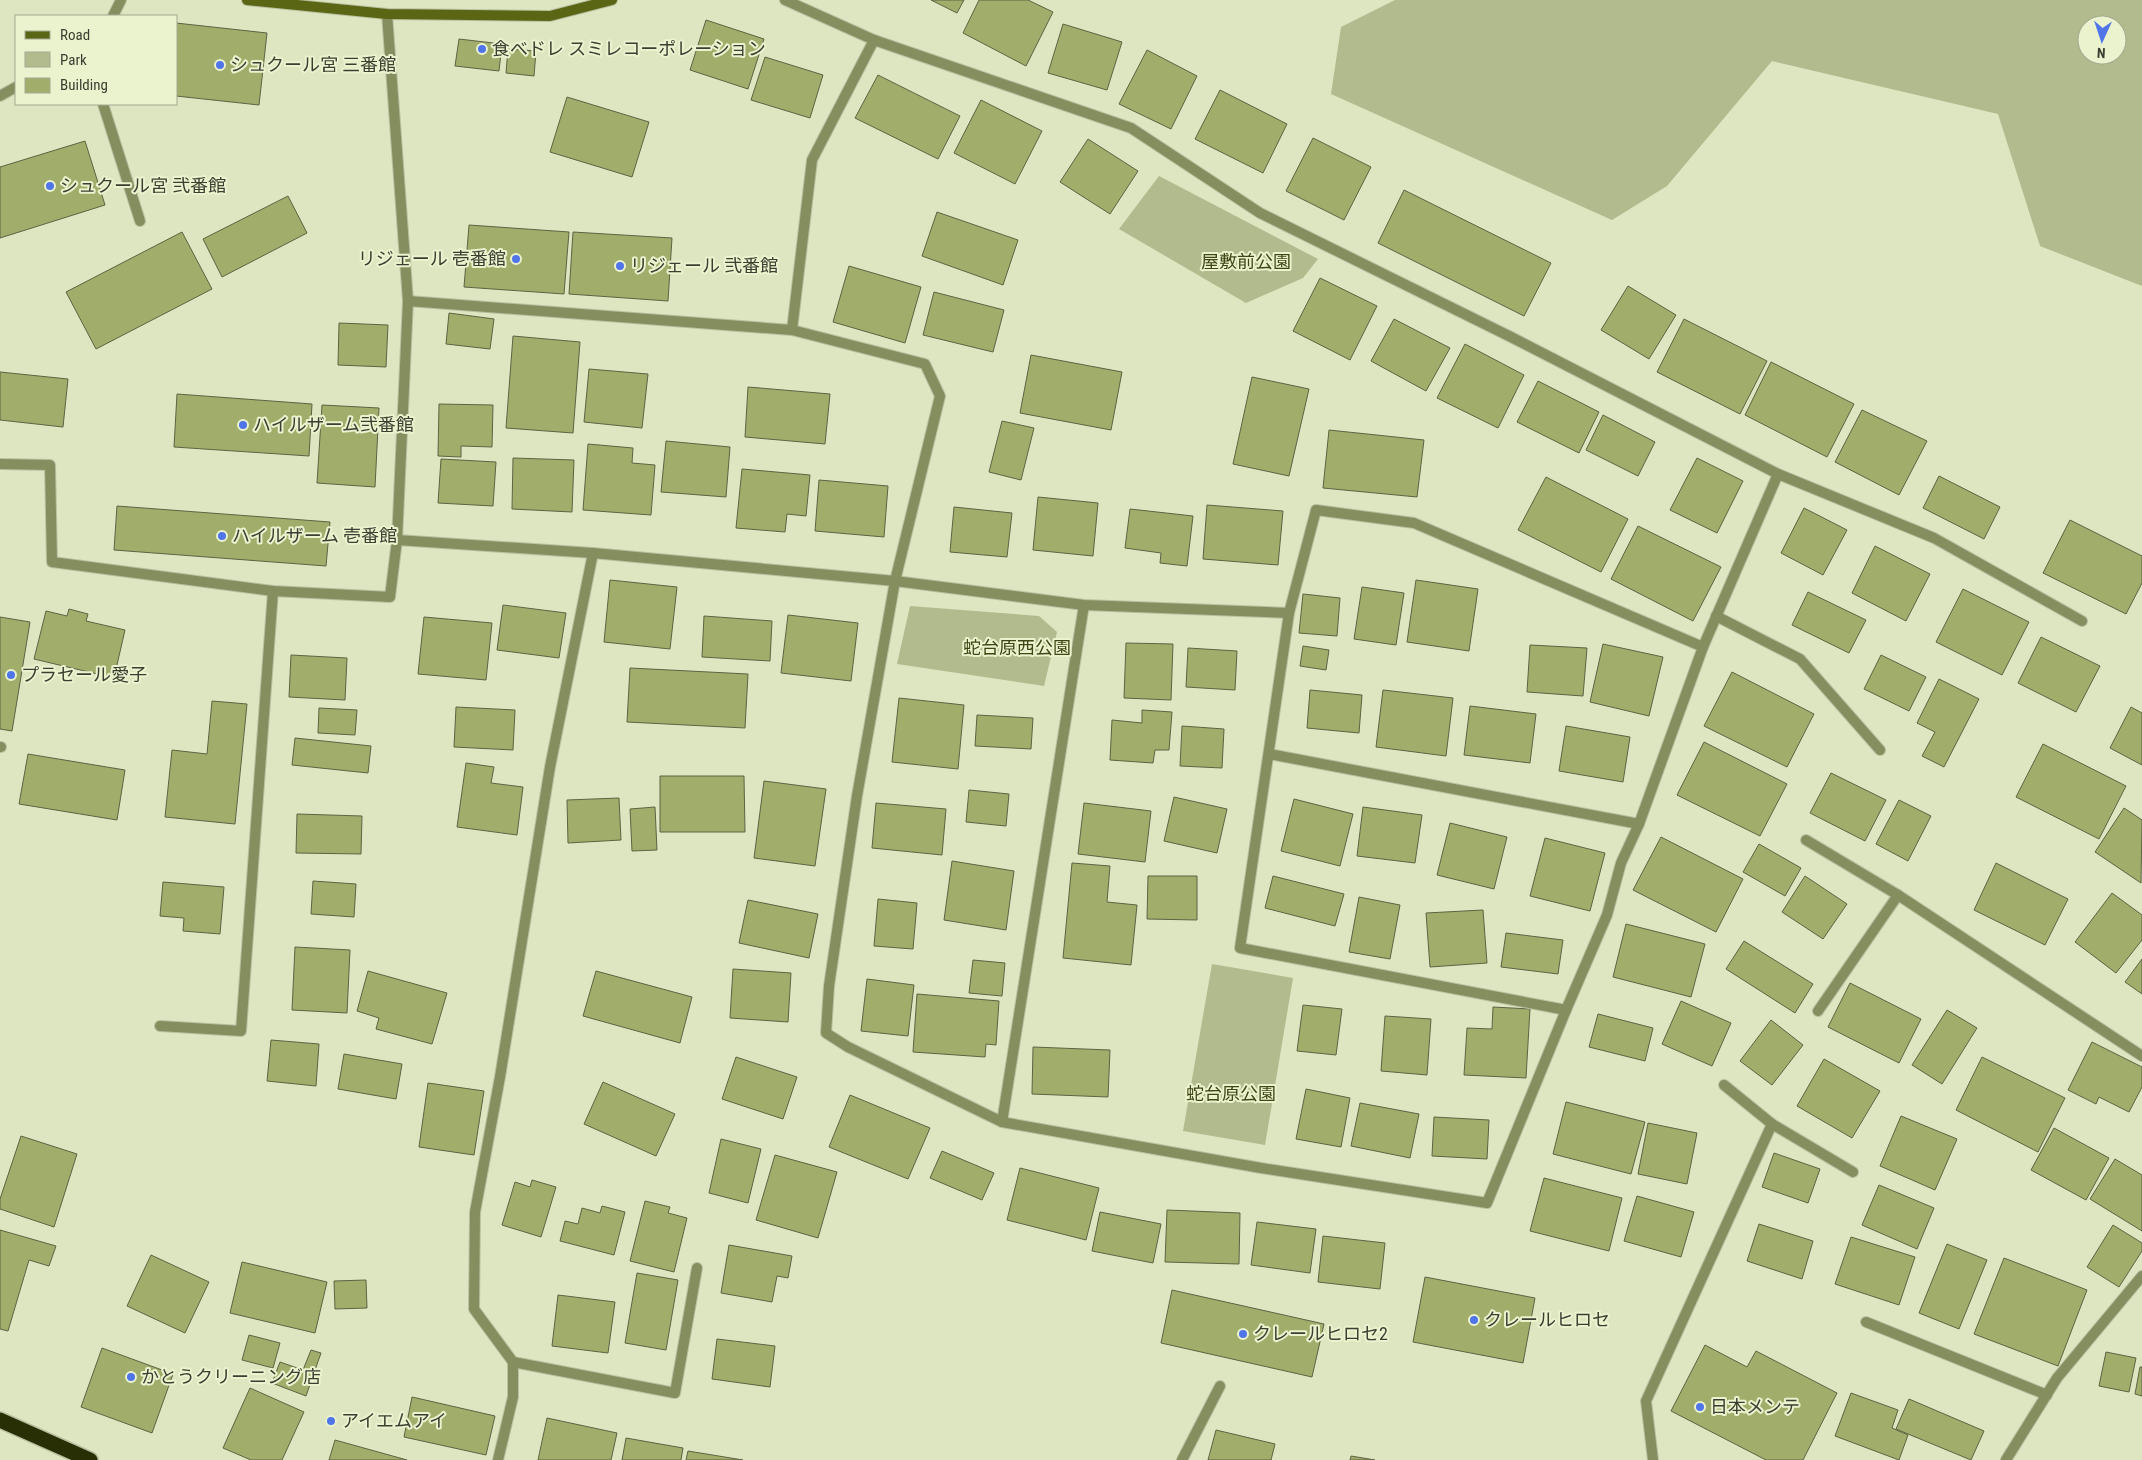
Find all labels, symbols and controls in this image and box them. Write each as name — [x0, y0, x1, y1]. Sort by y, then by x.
legend — [15, 15, 178, 105]
north arrow — [2077, 15, 2127, 65]
text: Road — [60, 26, 90, 44]
place label: 食べドレ スミレコーポレーション — [492, 38, 766, 59]
marker: 食べドレ スミレコーポレーション — [476, 43, 488, 55]
text: N — [2097, 45, 2106, 61]
text: Park — [60, 51, 87, 69]
place label: シュクール宮 三番館 — [230, 54, 396, 75]
marker: シュクール宮 三番館 — [214, 59, 226, 71]
text: Building — [60, 76, 108, 94]
place label: シュクール宮 弐番館 — [60, 175, 226, 196]
marker: シュクール宮 弐番館 — [44, 180, 56, 192]
place label: リジェール 壱番館 — [358, 248, 506, 269]
park label: 屋敷前公園 — [1201, 251, 1291, 272]
marker: リジェール 壱番館 — [510, 253, 522, 265]
place label: リジェール 弐番館 — [630, 255, 778, 276]
marker: リジェール 弐番館 — [614, 260, 626, 272]
place label: ハイルザーム弐番館 — [253, 414, 414, 435]
marker: ハイルザーム弐番館 — [237, 419, 249, 431]
place label: ハイルザーム 壱番館 — [232, 525, 397, 546]
marker: ハイルザーム 壱番館 — [216, 530, 228, 542]
park label: 蛇台原西公園 — [963, 637, 1071, 658]
place label: プラセール愛子 — [21, 664, 147, 685]
marker: プラセール愛子 — [5, 669, 17, 681]
park label: 蛇台原公園 — [1186, 1083, 1276, 1104]
place label: クレールヒロセ — [1484, 1309, 1610, 1330]
marker: クレールヒロセ — [1468, 1314, 1480, 1326]
place label: クレールヒロセ2 — [1253, 1323, 1388, 1344]
marker: クレールヒロセ2 — [1237, 1328, 1249, 1340]
place label: かとうクリーニング店 — [141, 1366, 321, 1387]
marker: かとうクリーニング店 — [125, 1371, 137, 1383]
place label: 日本メンテ — [1710, 1396, 1800, 1417]
marker: 日本メンテ — [1694, 1401, 1706, 1413]
place label: アイエムアイ — [341, 1410, 447, 1431]
marker: アイエムアイ — [325, 1415, 337, 1427]

